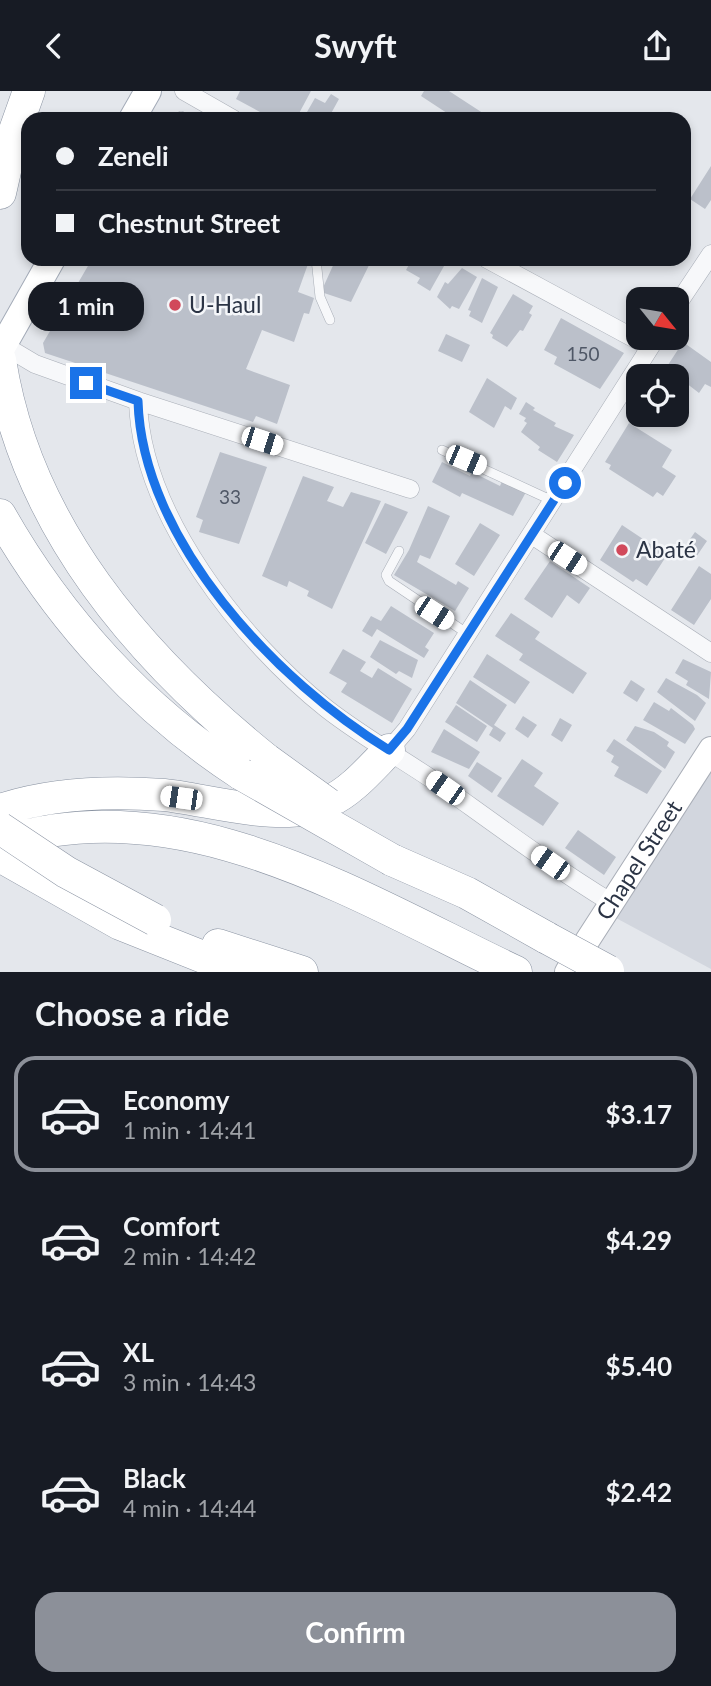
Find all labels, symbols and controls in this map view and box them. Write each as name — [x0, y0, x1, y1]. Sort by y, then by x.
text: Swyft — [314, 26, 397, 65]
icon: back — [35, 27, 73, 65]
icon: share — [638, 27, 676, 65]
text: Zeneli — [98, 140, 169, 172]
text: Chestnut Street — [98, 207, 280, 239]
callout: 1 min — [28, 281, 144, 331]
north arrow — [626, 287, 690, 350]
map controls — [626, 287, 689, 427]
place label: U-Haul — [189, 290, 261, 318]
text: 1 min — [57, 292, 115, 320]
marker: U-Haul — [167, 297, 183, 313]
house number: 150 — [566, 342, 600, 365]
button: locate — [626, 364, 689, 427]
route end — [70, 367, 102, 399]
car — [239, 425, 286, 457]
car — [443, 442, 490, 478]
route start — [549, 467, 581, 499]
house number: 33 — [219, 485, 241, 508]
place label: Abaté — [636, 535, 696, 563]
car — [544, 538, 591, 578]
marker: Abaté — [614, 542, 630, 558]
car — [411, 593, 458, 633]
car — [422, 767, 469, 809]
car — [159, 785, 204, 811]
street label: Chapel Street — [589, 794, 688, 925]
car — [527, 842, 574, 884]
text: Choose a ride — [35, 994, 229, 1033]
icon: car — [39, 1083, 102, 1146]
text: Economy — [123, 1084, 229, 1116]
text: $3.17 — [606, 1098, 672, 1130]
text: 1 min · 14:41 — [123, 1116, 256, 1144]
icon: car — [39, 1209, 102, 1272]
text: Comfort — [123, 1210, 220, 1242]
text: $4.29 — [606, 1224, 672, 1256]
text: 2 min · 14:42 — [123, 1242, 256, 1270]
icon: car — [39, 1335, 102, 1398]
text: XL — [123, 1336, 154, 1368]
text: $5.40 — [606, 1350, 672, 1382]
text: 3 min · 14:43 — [123, 1368, 256, 1396]
icon: car — [39, 1461, 102, 1524]
text: Black — [123, 1462, 186, 1494]
text: $2.42 — [606, 1476, 672, 1508]
text: 4 min · 14:44 — [123, 1494, 256, 1522]
button: Confirm — [35, 1592, 676, 1672]

